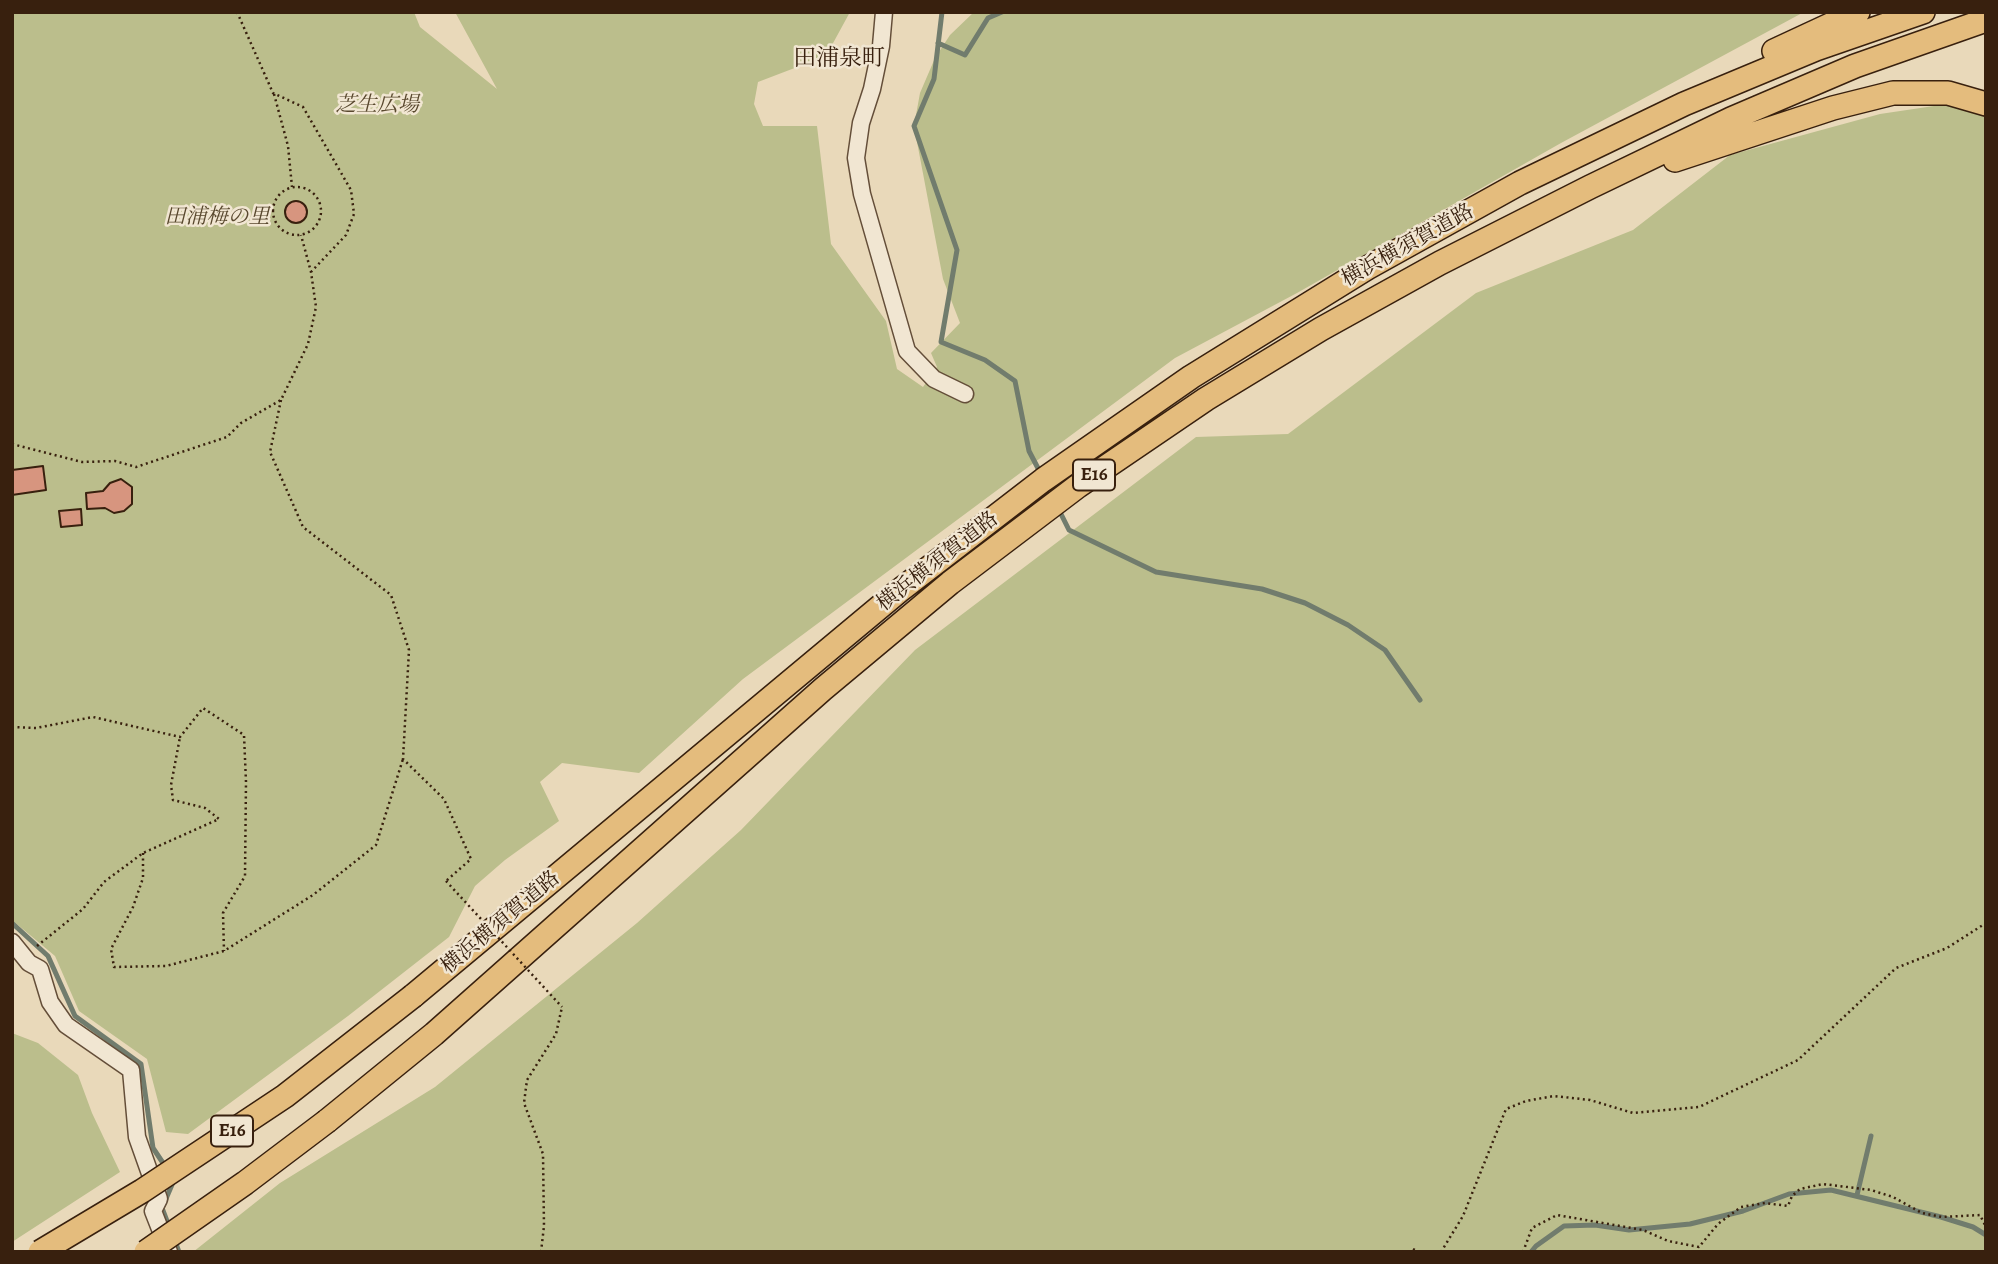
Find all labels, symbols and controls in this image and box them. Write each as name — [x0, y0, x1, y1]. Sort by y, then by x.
district label: 田浦泉町 — [793, 45, 885, 73]
park label: 芝生広場 — [335, 93, 419, 119]
street label: 横浜横須賀道路 — [1338, 199, 1478, 293]
park label: 田浦梅の里 — [165, 205, 269, 231]
road number: E16 — [1073, 460, 1115, 490]
street label: 横浜横須賀道路 — [872, 507, 1004, 617]
street label: 横浜横須賀道路 — [437, 866, 565, 980]
road number: E16 — [211, 1116, 253, 1147]

